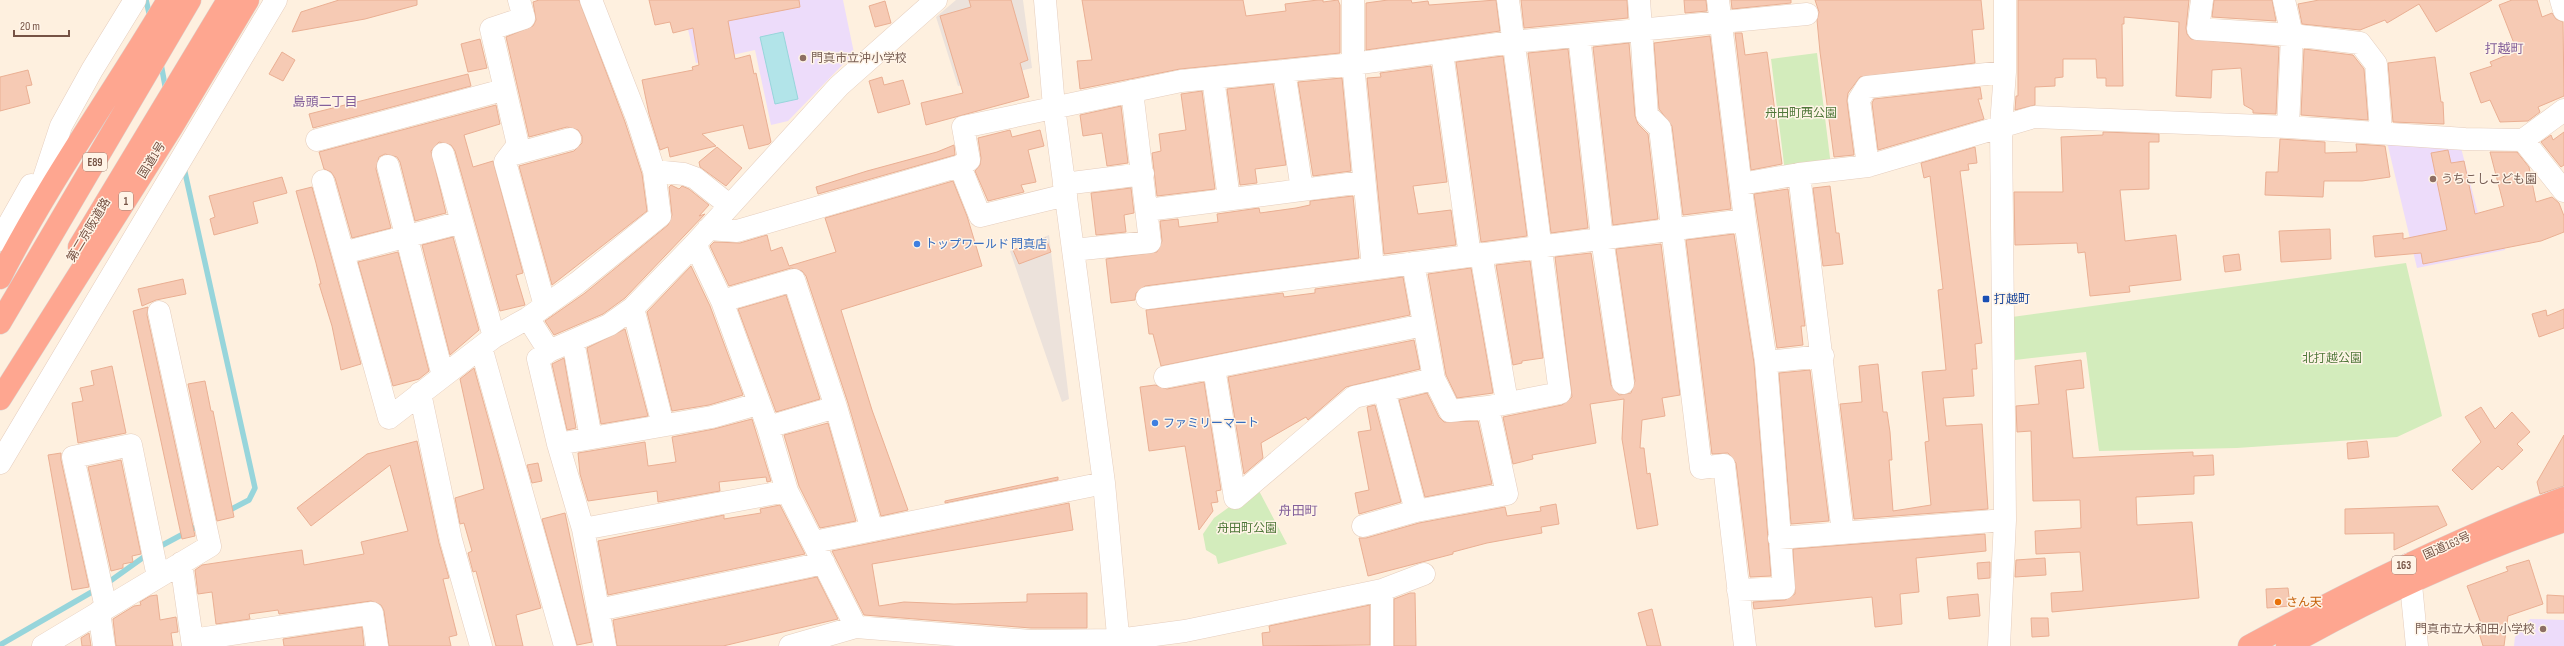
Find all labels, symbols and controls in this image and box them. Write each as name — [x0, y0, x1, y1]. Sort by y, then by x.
scale bar — [14, 12, 69, 38]
text: 20 m — [20, 19, 40, 34]
district label: 打越町 — [2484, 41, 2524, 57]
place label: 門真市立沖小学校 — [811, 51, 907, 66]
marker: 門真市立沖小学校 — [798, 53, 808, 63]
district label: 島頭二丁目 — [292, 94, 358, 110]
park label: 舟田町西公園 — [1765, 106, 1837, 121]
street label: 国道1号 — [135, 139, 169, 181]
road number: E89 — [83, 153, 107, 171]
place label: うちこしこども園 — [2441, 172, 2537, 187]
marker: うちこしこども園 — [2428, 174, 2438, 184]
road number: 1 — [119, 192, 133, 210]
street label: 第二京阪道路 — [64, 195, 114, 265]
place label: トップワールド 門真店 — [925, 237, 1047, 252]
marker: トップワールド 門真店 — [912, 239, 922, 249]
place label: 打越町 — [1994, 292, 2030, 307]
marker: 打越町 — [1981, 294, 1991, 304]
park label: 北打越公園 — [2302, 351, 2362, 366]
place label: ファミリーマート — [1163, 416, 1259, 431]
marker: ファミリーマート — [1150, 418, 1160, 428]
district label: 舟田町 — [1278, 503, 1318, 519]
park label: 舟田町公園 — [1217, 521, 1277, 536]
street label: 国道163号 — [2421, 529, 2473, 563]
road number: 163 — [2392, 556, 2416, 574]
place label: さん天 — [2286, 595, 2322, 610]
marker: さん天 — [2273, 597, 2283, 607]
place label: 門真市立大和田小学校 — [2415, 622, 2535, 637]
marker: 門真市立大和田小学校 — [2538, 624, 2548, 634]

